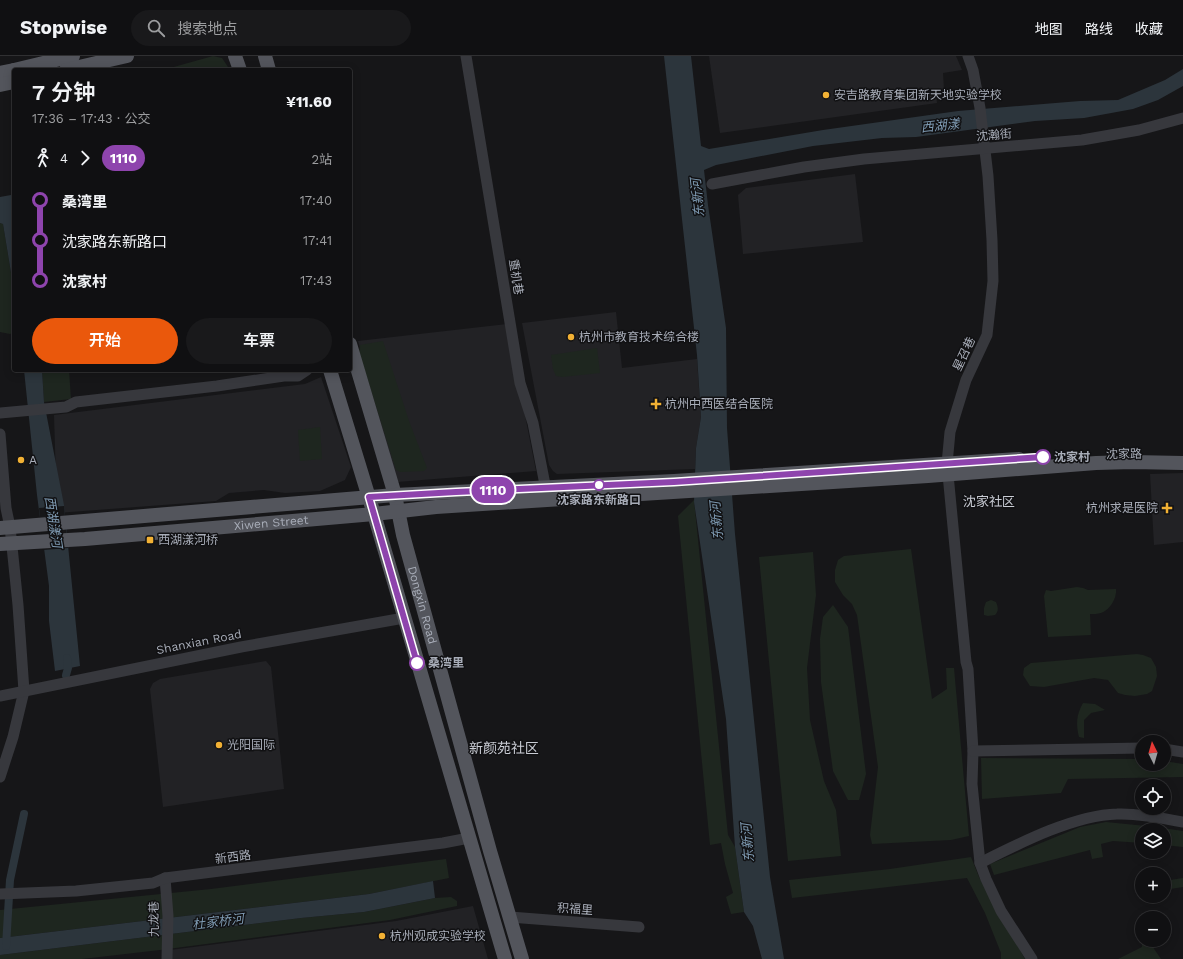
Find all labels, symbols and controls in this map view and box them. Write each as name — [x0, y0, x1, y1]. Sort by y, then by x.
search box — [131, 10, 411, 46]
text: Stopwise — [20, 16, 107, 39]
icon: search — [145, 17, 167, 39]
text: 搜索地点 — [177, 20, 237, 38]
text: 地图 — [1035, 21, 1063, 37]
text: 路线 — [1085, 21, 1113, 37]
text: 收藏 — [1135, 21, 1163, 37]
text: 7 分钟 — [32, 80, 95, 105]
place label: 安吉路教育集团新天地实验学校 — [834, 88, 1002, 102]
marker: 安吉路教育集团新天地实验学校 — [821, 90, 831, 100]
text: ¥11.60 — [286, 93, 332, 111]
text: 17:36 – 17:43 · 公交 — [32, 111, 150, 126]
water label: 西湖漾 — [920, 116, 962, 135]
street label: 沈瀚街 — [975, 126, 1013, 144]
icon: walk — [32, 147, 54, 169]
icon: forward — [74, 147, 96, 169]
text: 1110 — [110, 150, 137, 166]
text: 4 — [60, 151, 68, 166]
text: 2站 — [311, 152, 332, 167]
water label: 东新河 — [688, 175, 707, 218]
text: 桑湾里 — [62, 193, 107, 211]
text: 17:40 — [300, 193, 332, 208]
text: 沈家路东新路口 — [62, 233, 167, 251]
text: 17:41 — [303, 233, 332, 248]
street label: 重机巷 — [506, 258, 526, 296]
text: 沈家村 — [62, 273, 107, 291]
text: 17:43 — [300, 273, 332, 288]
button: 开始 — [32, 318, 178, 364]
button: 车票 — [186, 318, 332, 364]
place label: 杭州市教育技术综合楼 — [579, 330, 699, 344]
marker: 杭州市教育技术综合楼 — [566, 332, 576, 342]
street label: 星召巷 — [950, 335, 978, 373]
place label: 杭州中西医结合医院 — [665, 397, 773, 411]
marker: 杭州中西医结合医院 — [650, 398, 662, 410]
street label: 沈家路 — [1106, 447, 1142, 461]
marker: 沈家村 — [1035, 449, 1051, 465]
place label: 沈家村 — [1054, 450, 1090, 464]
place label: A — [29, 453, 37, 467]
marker: A — [16, 455, 26, 465]
line badge: 1110 — [465, 477, 521, 503]
marker: 沈家路东新路口 — [593, 479, 605, 491]
text: 1110 — [479, 482, 507, 498]
place label: 沈家路东新路口 — [557, 493, 641, 507]
district label: 沈家社区 — [963, 494, 1015, 509]
water label: 西湖漾河 — [42, 495, 65, 552]
water label: 东新河 — [707, 498, 726, 541]
place label: 杭州求是医院 — [1086, 501, 1158, 515]
marker: 杭州求是医院 — [1161, 502, 1173, 514]
street label: Xiwen Street — [233, 513, 309, 533]
place label: 西湖漾河桥 — [158, 533, 218, 547]
marker: 西湖漾河桥 — [145, 535, 155, 545]
street label: Dongxin Road — [405, 565, 440, 646]
street label: Shanxian Road — [155, 627, 243, 657]
marker: 桑湾里 — [409, 655, 425, 671]
place label: 桑湾里 — [428, 656, 464, 670]
north arrow — [1135, 735, 1171, 771]
map controls — [1135, 735, 1171, 947]
place label: 光阳国际 — [227, 738, 275, 752]
marker: 光阳国际 — [214, 740, 224, 750]
district label: 新颜苑社区 — [469, 740, 539, 756]
button: locate — [1135, 779, 1171, 815]
water label: 东新河 — [738, 820, 757, 863]
button: layers — [1135, 823, 1171, 859]
street label: 新西路 — [214, 848, 252, 866]
button: + — [1135, 867, 1171, 903]
street label: 九龙巷 — [147, 901, 161, 937]
street label: 积福里 — [557, 901, 593, 917]
water label: 杜家桥河 — [191, 911, 248, 932]
button: − — [1135, 911, 1171, 947]
place label: 杭州观成实验学校 — [390, 929, 486, 943]
marker: 杭州观成实验学校 — [377, 931, 387, 941]

